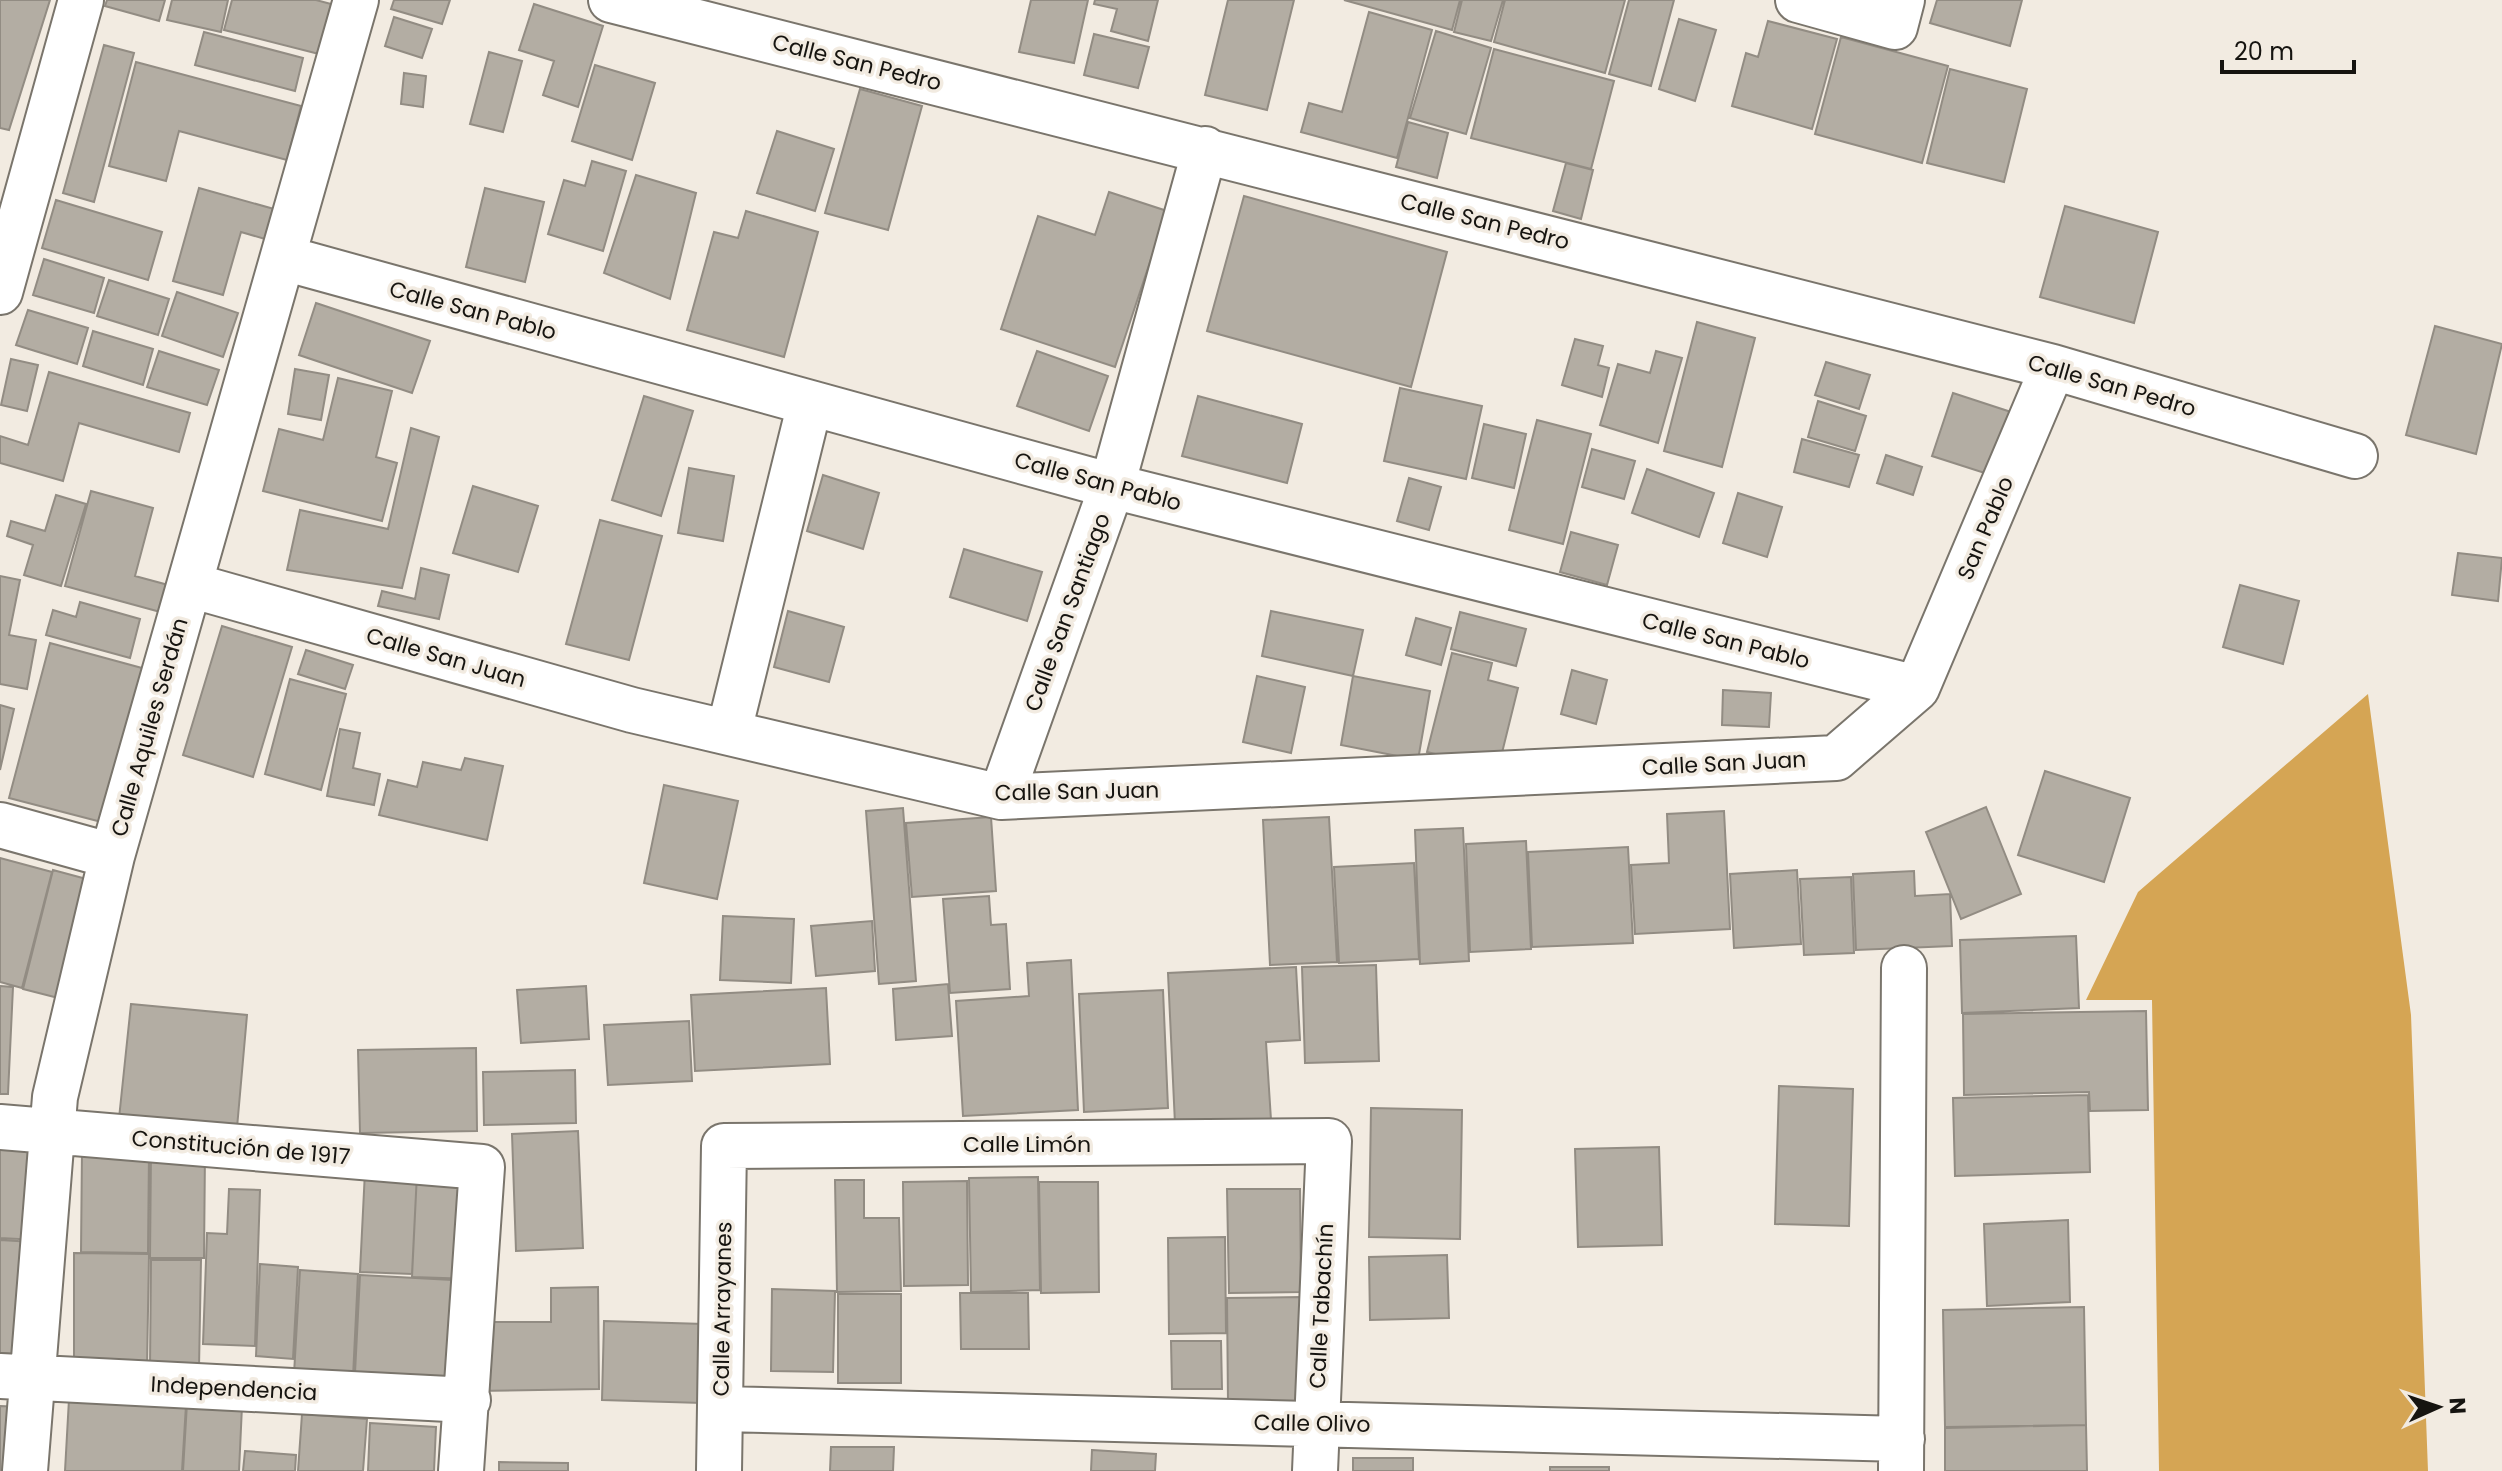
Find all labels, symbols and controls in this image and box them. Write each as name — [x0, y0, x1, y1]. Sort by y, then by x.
scale bar — [2222, 24, 2354, 74]
street label: Calle San Pedro — [769, 26, 945, 99]
text: 20 m — [2234, 35, 2294, 68]
street label: Calle San Pedro — [1397, 185, 1573, 258]
street label: Calle San Pablo — [386, 273, 560, 348]
street label: Calle San Pedro — [2024, 347, 2200, 424]
street label: Calle San Pablo — [1011, 444, 1185, 519]
street label: San Pablo — [1950, 472, 2021, 585]
street label: Calle San Santiago — [1017, 509, 1118, 716]
street label: Calle San Pablo — [1639, 605, 1813, 676]
street label: Calle Aquiles Serdán — [103, 614, 196, 840]
street label: Calle San Juan — [362, 620, 529, 695]
street label: Calle San Juan — [1641, 744, 1807, 783]
street label: Calle San Juan — [994, 775, 1160, 808]
street label: Constitución de 1917 — [130, 1123, 352, 1172]
street label: Calle Limón — [963, 1129, 1091, 1160]
street label: Calle Arrayanes — [705, 1221, 740, 1397]
street label: Calle Tabachín — [1302, 1223, 1341, 1390]
north arrow — [2398, 1367, 2478, 1447]
street label: Independencia — [150, 1369, 318, 1408]
text: N — [2442, 1397, 2473, 1415]
street label: Calle Olivo — [1253, 1407, 1371, 1440]

